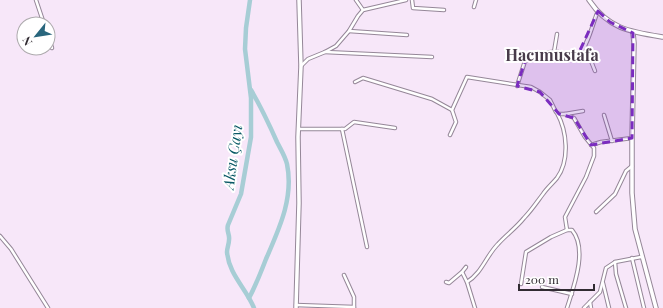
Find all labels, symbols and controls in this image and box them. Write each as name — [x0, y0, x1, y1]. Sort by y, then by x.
north arrow — [16, 16, 56, 56]
text: N — [18, 34, 35, 48]
district label: Hacımustafa — [505, 44, 599, 65]
water label: Aksu Çayı — [217, 123, 246, 192]
scale bar — [519, 266, 594, 292]
text: 200 m — [525, 271, 559, 287]

